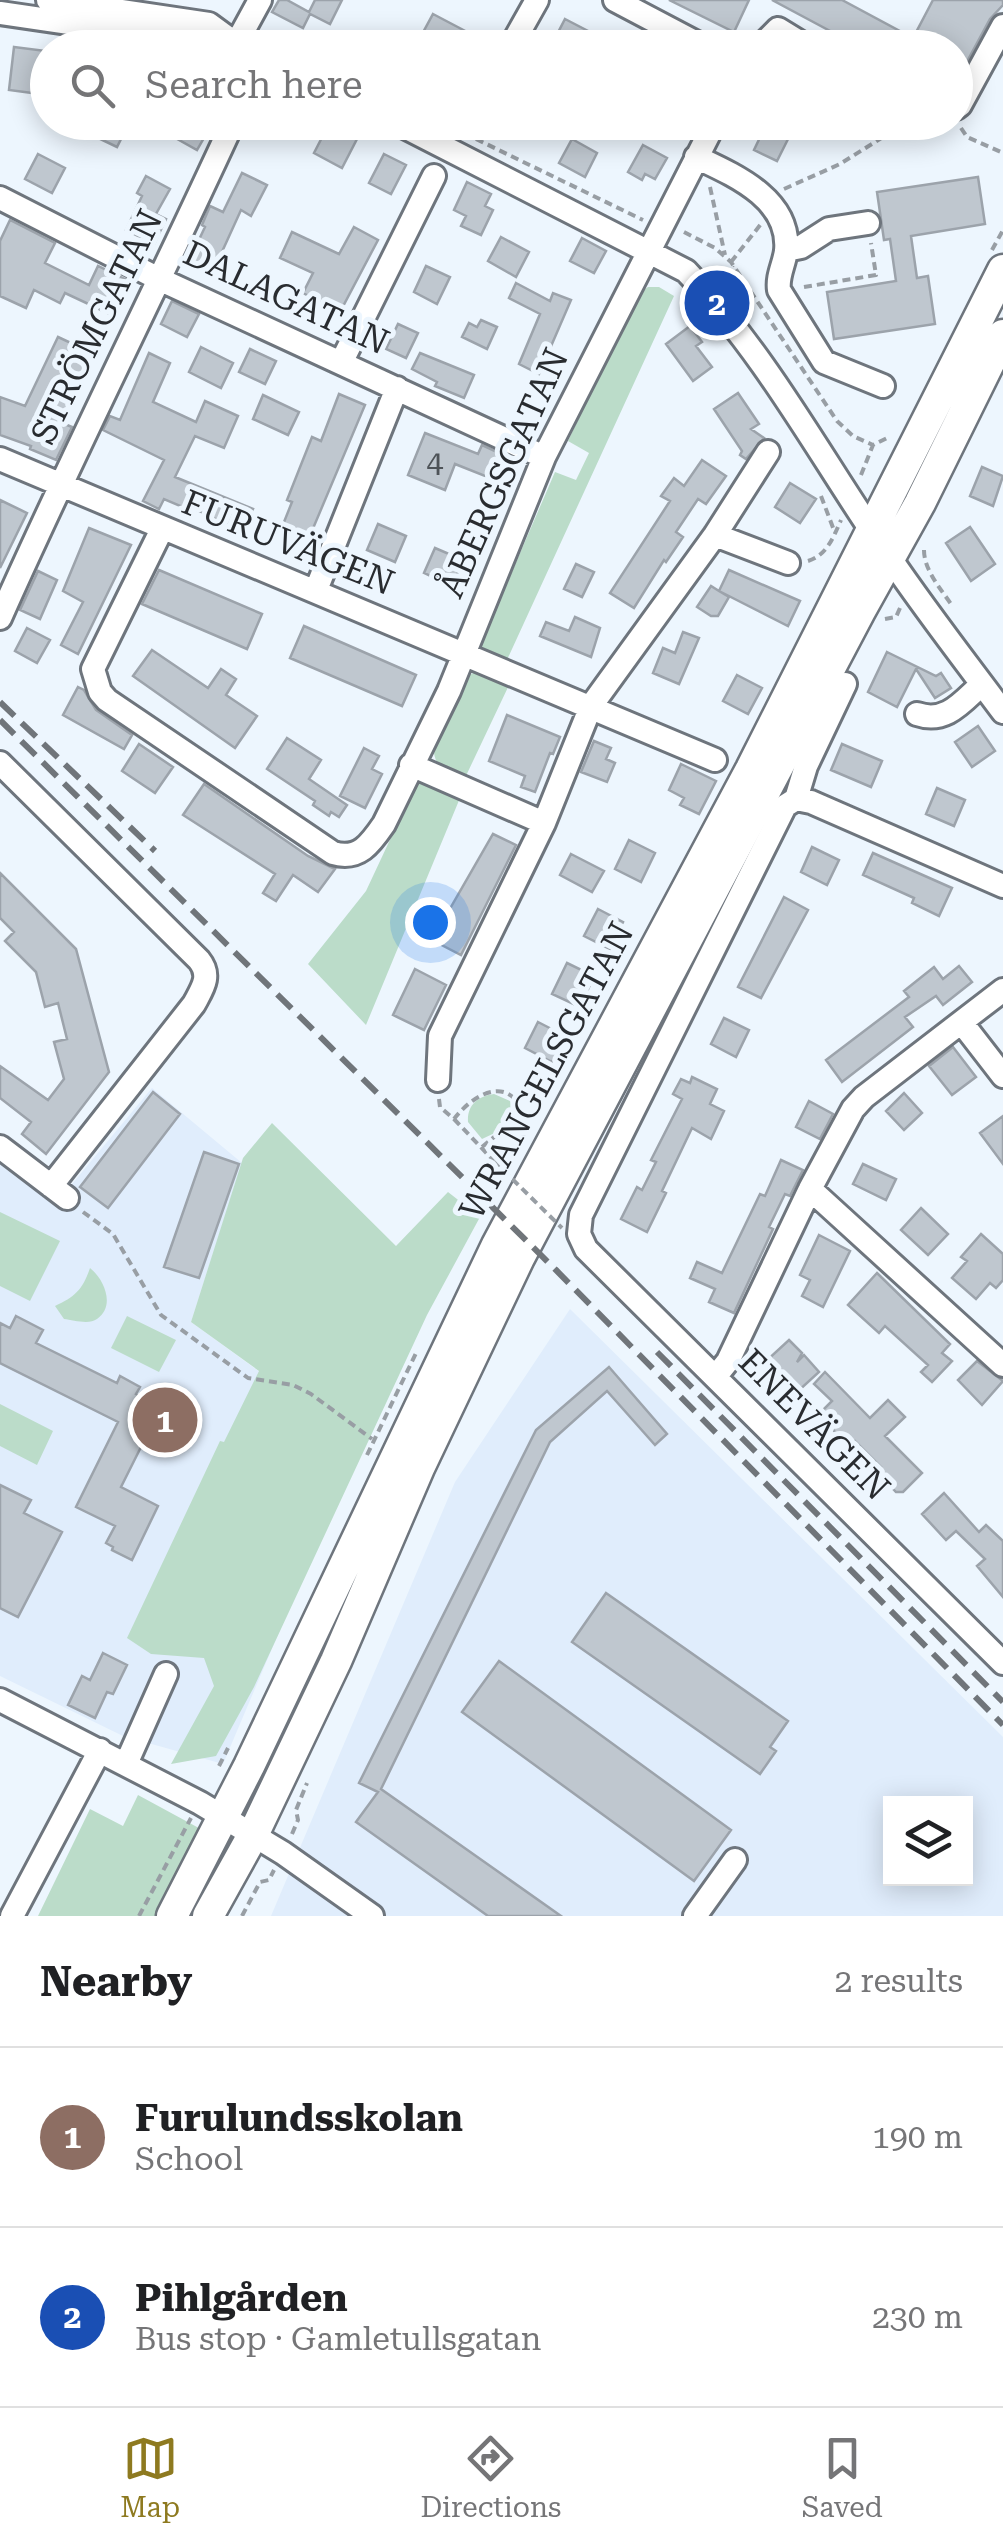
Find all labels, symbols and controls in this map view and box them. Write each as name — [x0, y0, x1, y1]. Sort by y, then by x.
search box — [30, 30, 973, 140]
icon: search — [65, 58, 120, 113]
text: Search here — [145, 63, 363, 107]
street label: STRÖMGATAN — [23, 203, 171, 451]
street label: DALAGATAN — [177, 233, 395, 363]
pin: 2 — [684, 266, 750, 340]
street label: ÅBERGSGATAN — [429, 341, 577, 604]
house number: 4 — [427, 444, 444, 479]
street label: FURUVÄGEN — [176, 482, 400, 604]
your location — [405, 897, 456, 948]
street label: WRANGELSGATAN — [451, 915, 643, 1227]
street label: ENEVÄGEN — [730, 1341, 898, 1509]
pin: 1 — [132, 1382, 198, 1458]
map controls — [883, 1796, 973, 1886]
button: layers — [883, 1796, 973, 1886]
text: Nearby — [40, 1957, 192, 2006]
text: 2 results — [835, 1962, 963, 2000]
text: Furulundsskolan — [135, 2096, 463, 2140]
text: 1 — [64, 2118, 81, 2156]
text: 190 m — [872, 2118, 963, 2156]
text: School — [135, 2140, 243, 2178]
text: Pihlgården — [135, 2276, 348, 2320]
text: 2 — [64, 2298, 81, 2336]
text: 230 m — [872, 2298, 963, 2336]
text: Bus stop · Gamletullsgatan — [135, 2320, 541, 2358]
tab: Map — [120, 2431, 180, 2524]
tab: Directions — [420, 2431, 561, 2524]
tab: Saved — [802, 2431, 883, 2524]

